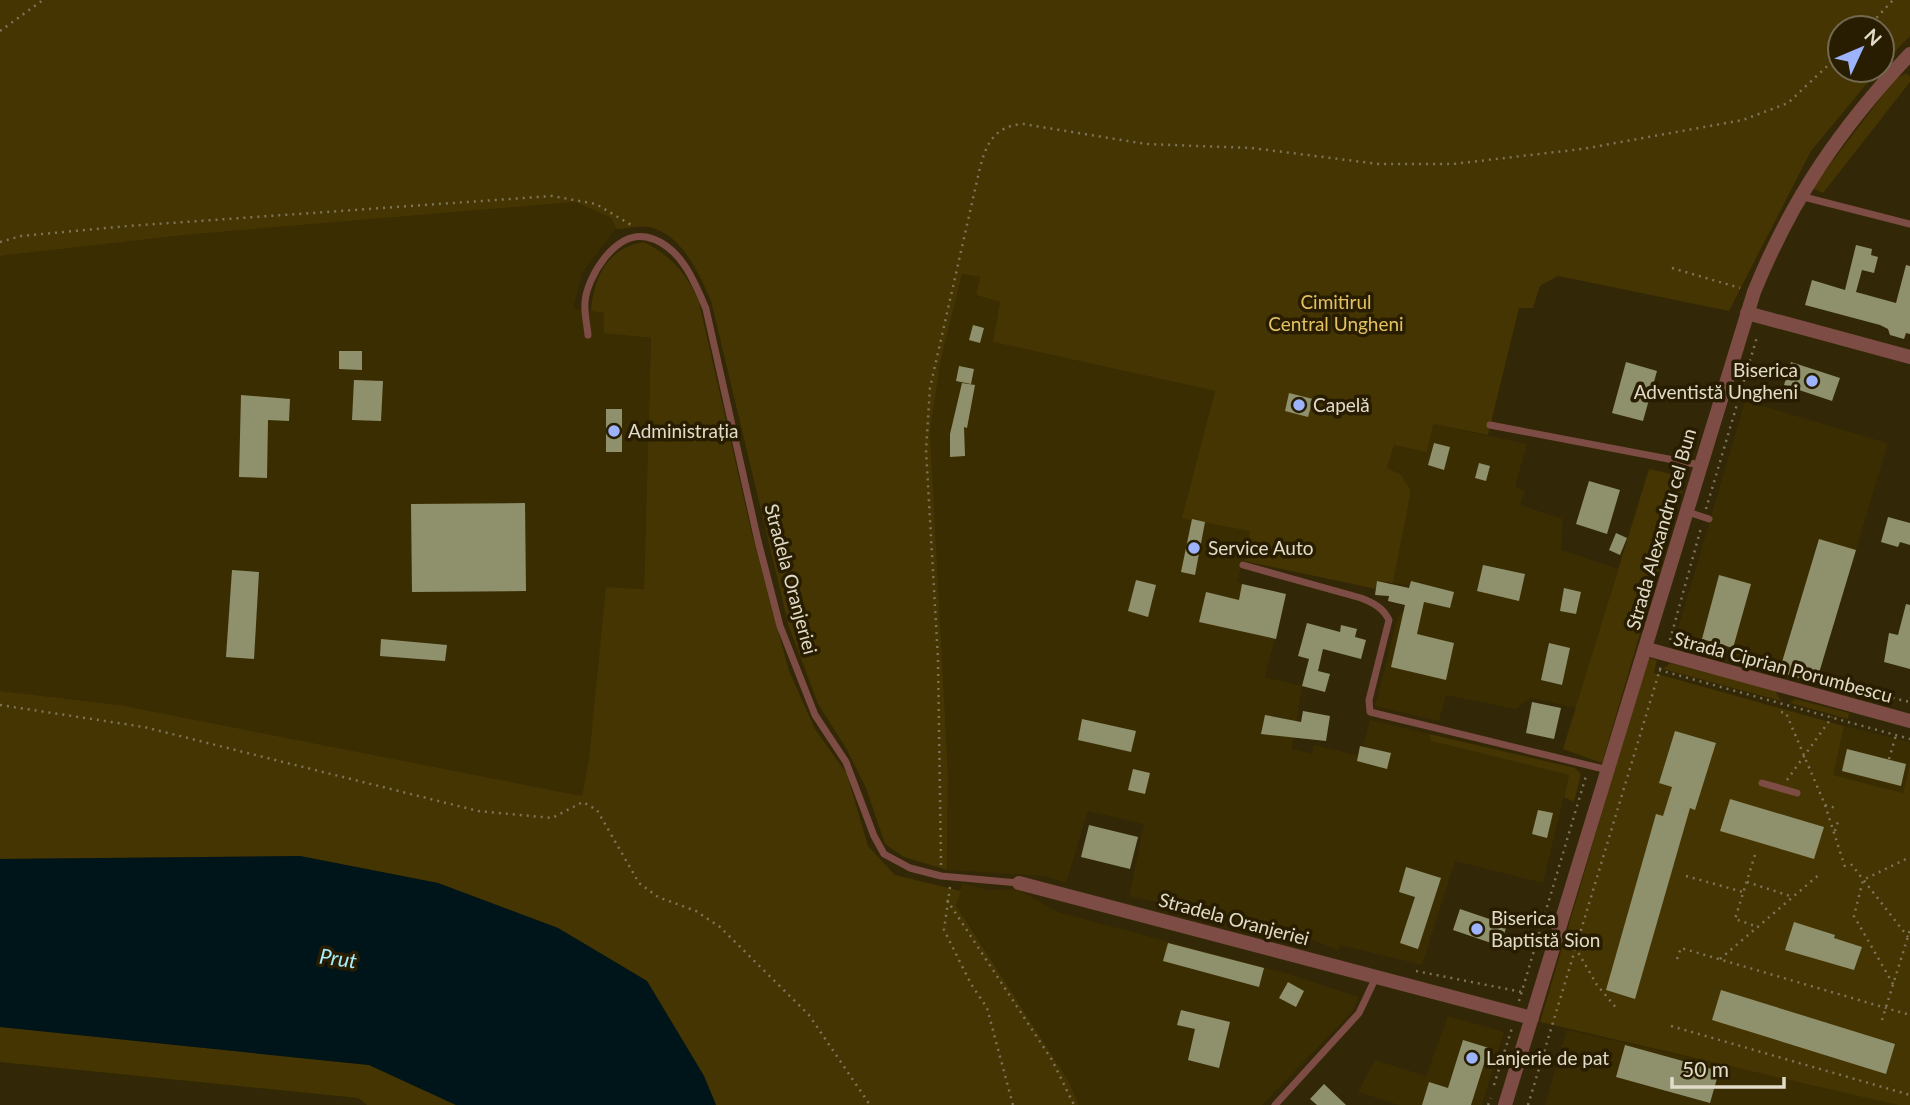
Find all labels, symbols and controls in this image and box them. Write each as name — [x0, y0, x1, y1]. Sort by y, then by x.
north arrow — [1826, 14, 1896, 84]
text: N — [1860, 24, 1887, 50]
park label: Cimitirul Central Ungheni — [1268, 290, 1404, 335]
place label: Biserica Adventistă Ungheni — [1634, 358, 1798, 403]
marker: Biserica Adventistă Ungheni — [1804, 373, 1820, 389]
place label: Capelă — [1313, 393, 1370, 416]
marker: Capelă — [1291, 397, 1307, 413]
place label: Administrația — [628, 419, 739, 442]
marker: Administrația — [606, 423, 622, 439]
street label: Strada Alexandru cel Bun — [1621, 425, 1700, 632]
street label: Stradela Oranjeriei — [760, 501, 823, 657]
place label: Service Auto — [1208, 536, 1313, 559]
marker: Service Auto — [1186, 540, 1202, 556]
street label: Strada Ciprian Porumbescu — [1671, 626, 1895, 707]
street label: Stradela Oranjeriei — [1156, 887, 1312, 950]
place label: Biserica Baptistă Sion — [1491, 906, 1600, 951]
marker: Biserica Baptistă Sion — [1469, 921, 1485, 937]
water label: Prut — [318, 943, 359, 973]
place label: Lanjerie de pat — [1486, 1046, 1609, 1069]
scale bar — [1672, 1046, 1784, 1090]
marker: Lanjerie de pat — [1464, 1050, 1480, 1066]
text: 50 m — [1682, 1056, 1729, 1081]

